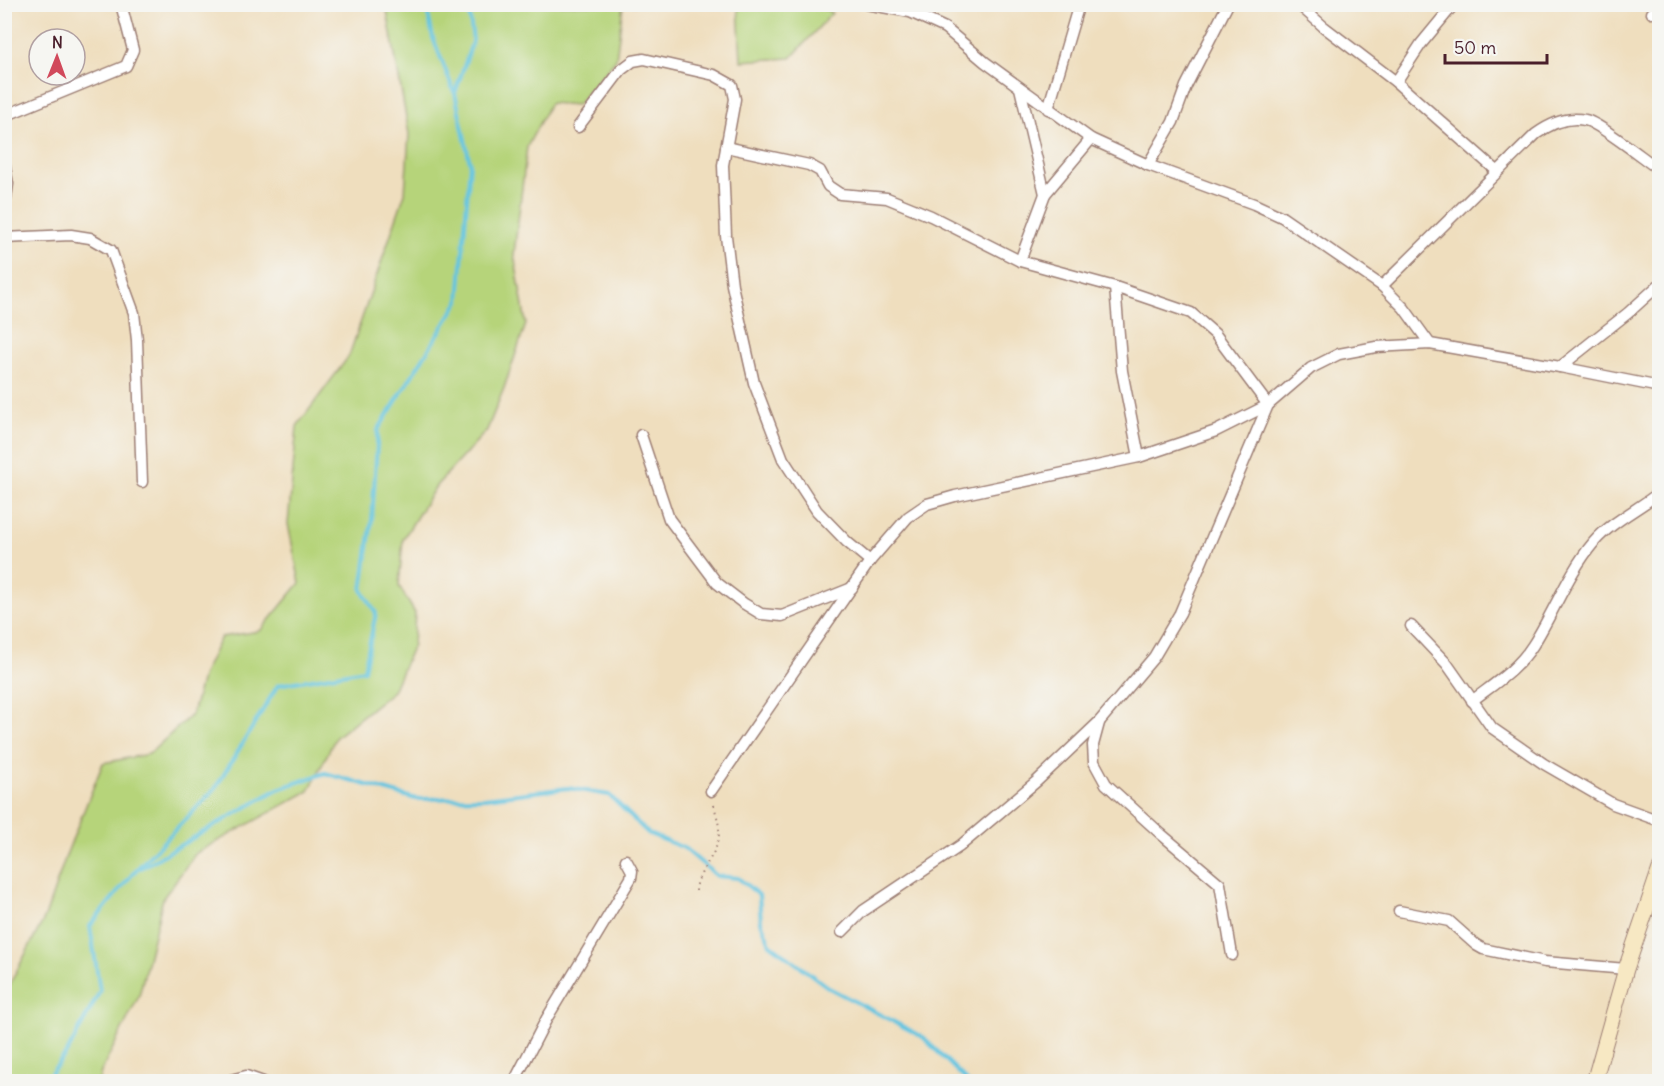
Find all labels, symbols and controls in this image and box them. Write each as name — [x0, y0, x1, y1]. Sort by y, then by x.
north arrow — [27, 27, 87, 87]
scale bar — [1445, 27, 1547, 65]
text: N — [52, 32, 63, 52]
text: 50 m — [1454, 36, 1496, 59]

